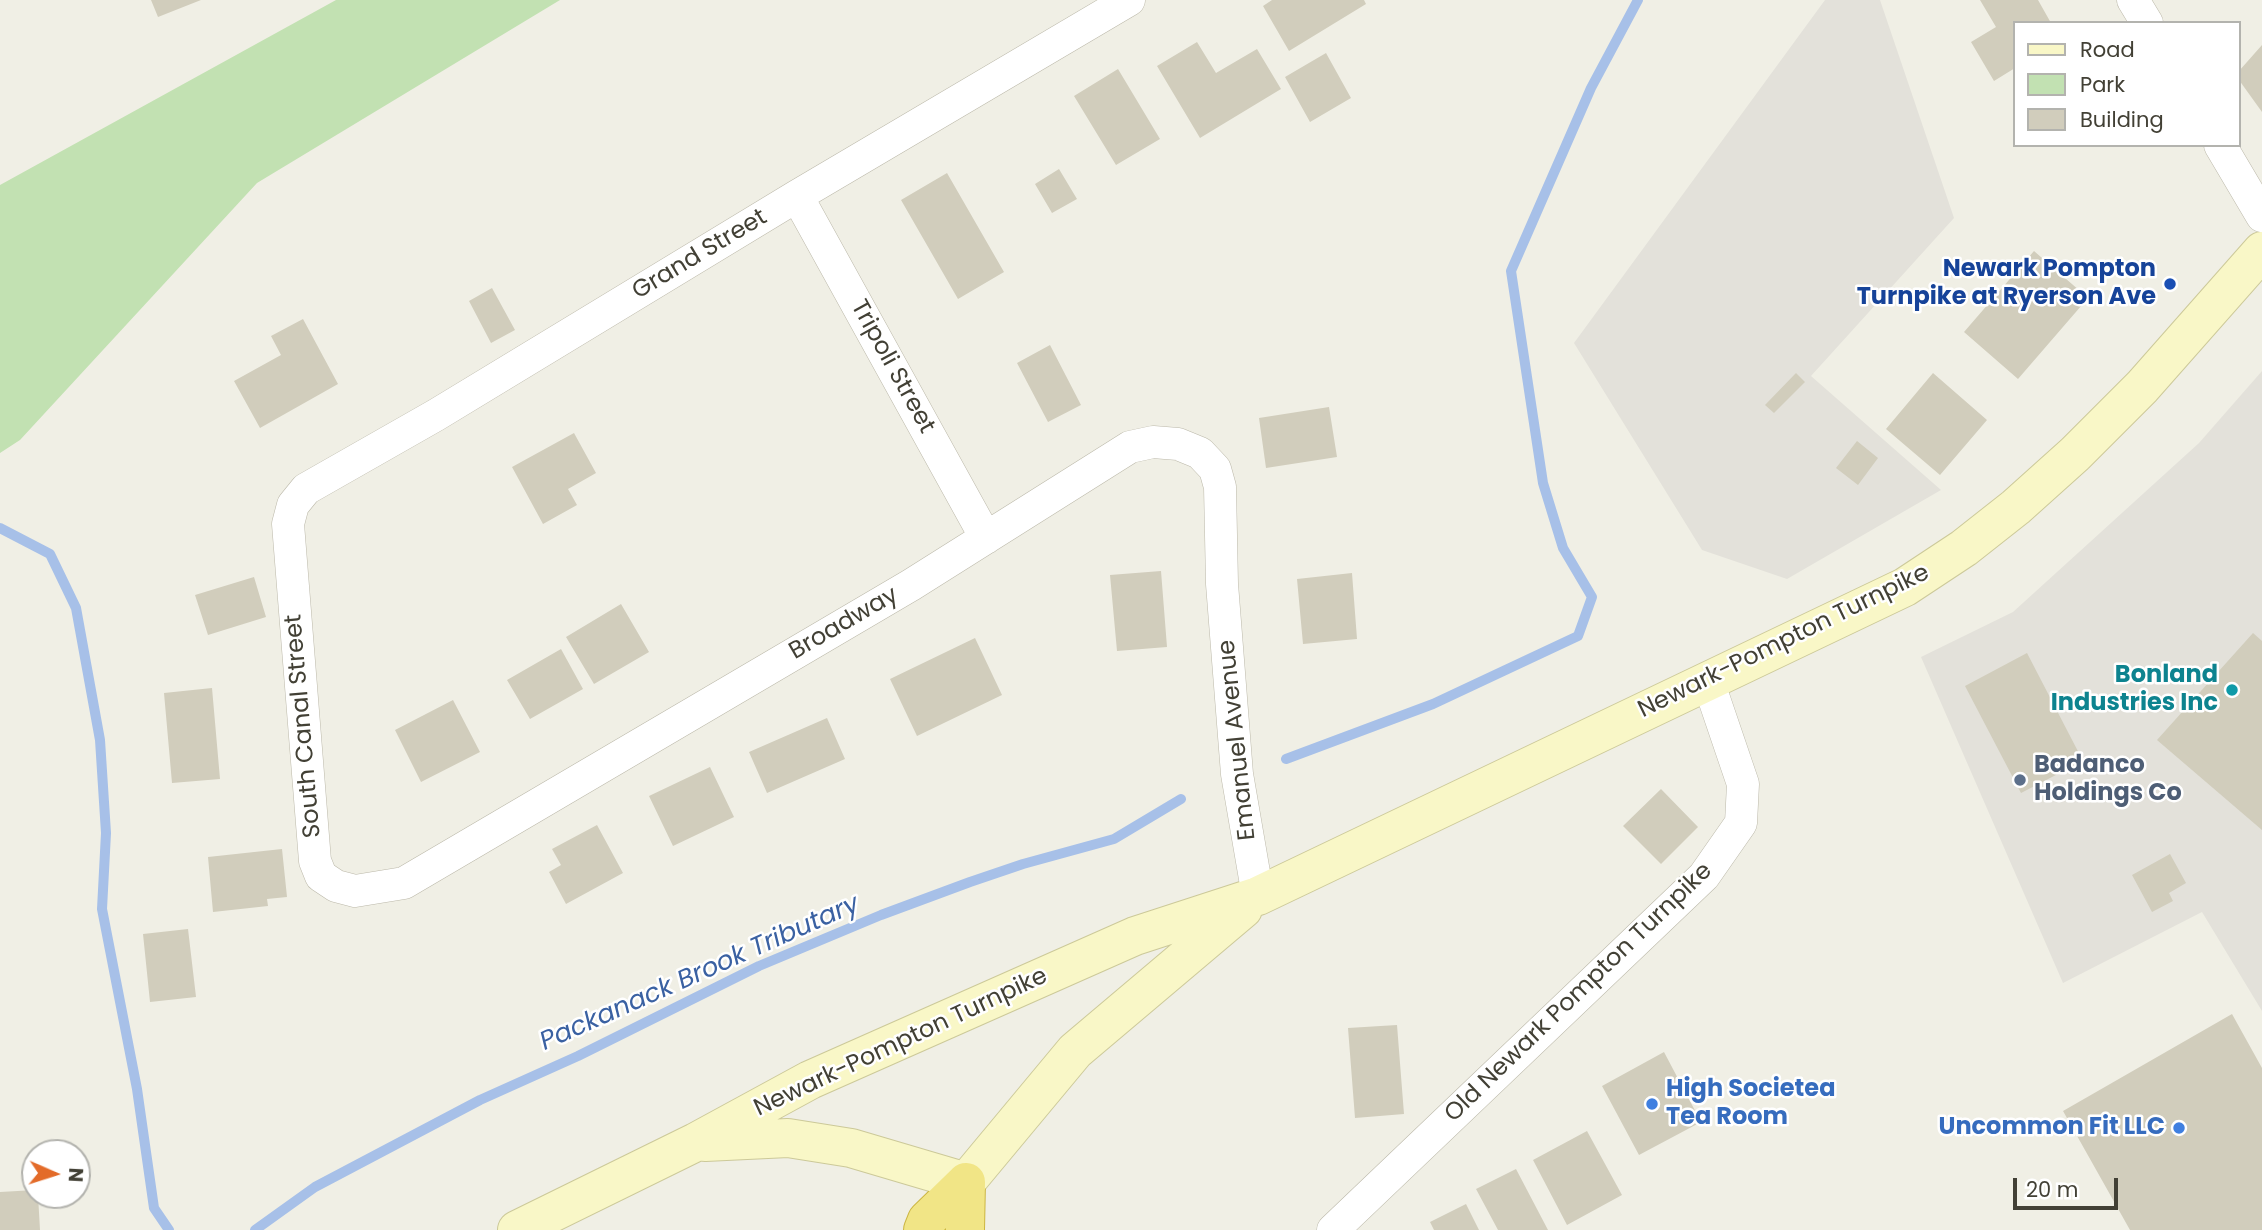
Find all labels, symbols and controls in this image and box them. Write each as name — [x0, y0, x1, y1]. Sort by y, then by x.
legend — [2014, 21, 2241, 147]
text: Road — [2080, 35, 2135, 64]
text: Park — [2080, 70, 2125, 99]
text: Building — [2080, 105, 2164, 134]
street label: Grand Street — [627, 203, 773, 307]
place label: Newark Pompton Turnpike at Ryerson Ave — [1857, 256, 2156, 312]
marker: Newark Pompton Turnpike at Ryerson Ave — [2162, 276, 2178, 292]
street label: Tripoli Street — [844, 295, 940, 439]
street label: Newark-Pompton Turnpike — [1634, 559, 1934, 725]
street label: Broadway — [784, 581, 904, 667]
street label: South Canal Street — [280, 613, 328, 839]
street label: Emanuel Avenue — [1213, 638, 1263, 842]
place label: Bonland Industries Inc — [2051, 662, 2218, 718]
marker: Bonland Industries Inc — [2224, 682, 2240, 698]
place label: Badanco Holdings Co — [2034, 752, 2182, 808]
marker: Badanco Holdings Co — [2012, 772, 2028, 788]
street label: Old Newark Pompton Turnpike — [1439, 857, 1719, 1129]
water label: Packanack Brook Tributary — [535, 889, 865, 1059]
street label: Newark-Pompton Turnpike — [750, 962, 1052, 1124]
place label: High Societea Tea Room — [1666, 1076, 1835, 1132]
marker: High Societea Tea Room — [1644, 1096, 1660, 1112]
place label: Uncommon Fit LLC — [1938, 1114, 2165, 1142]
marker: Uncommon Fit LLC — [2171, 1120, 2187, 1136]
north arrow — [21, 1139, 91, 1209]
scale bar — [2017, 1164, 2122, 1208]
text: N — [62, 1167, 89, 1183]
text: 20 m — [2026, 1175, 2079, 1204]

